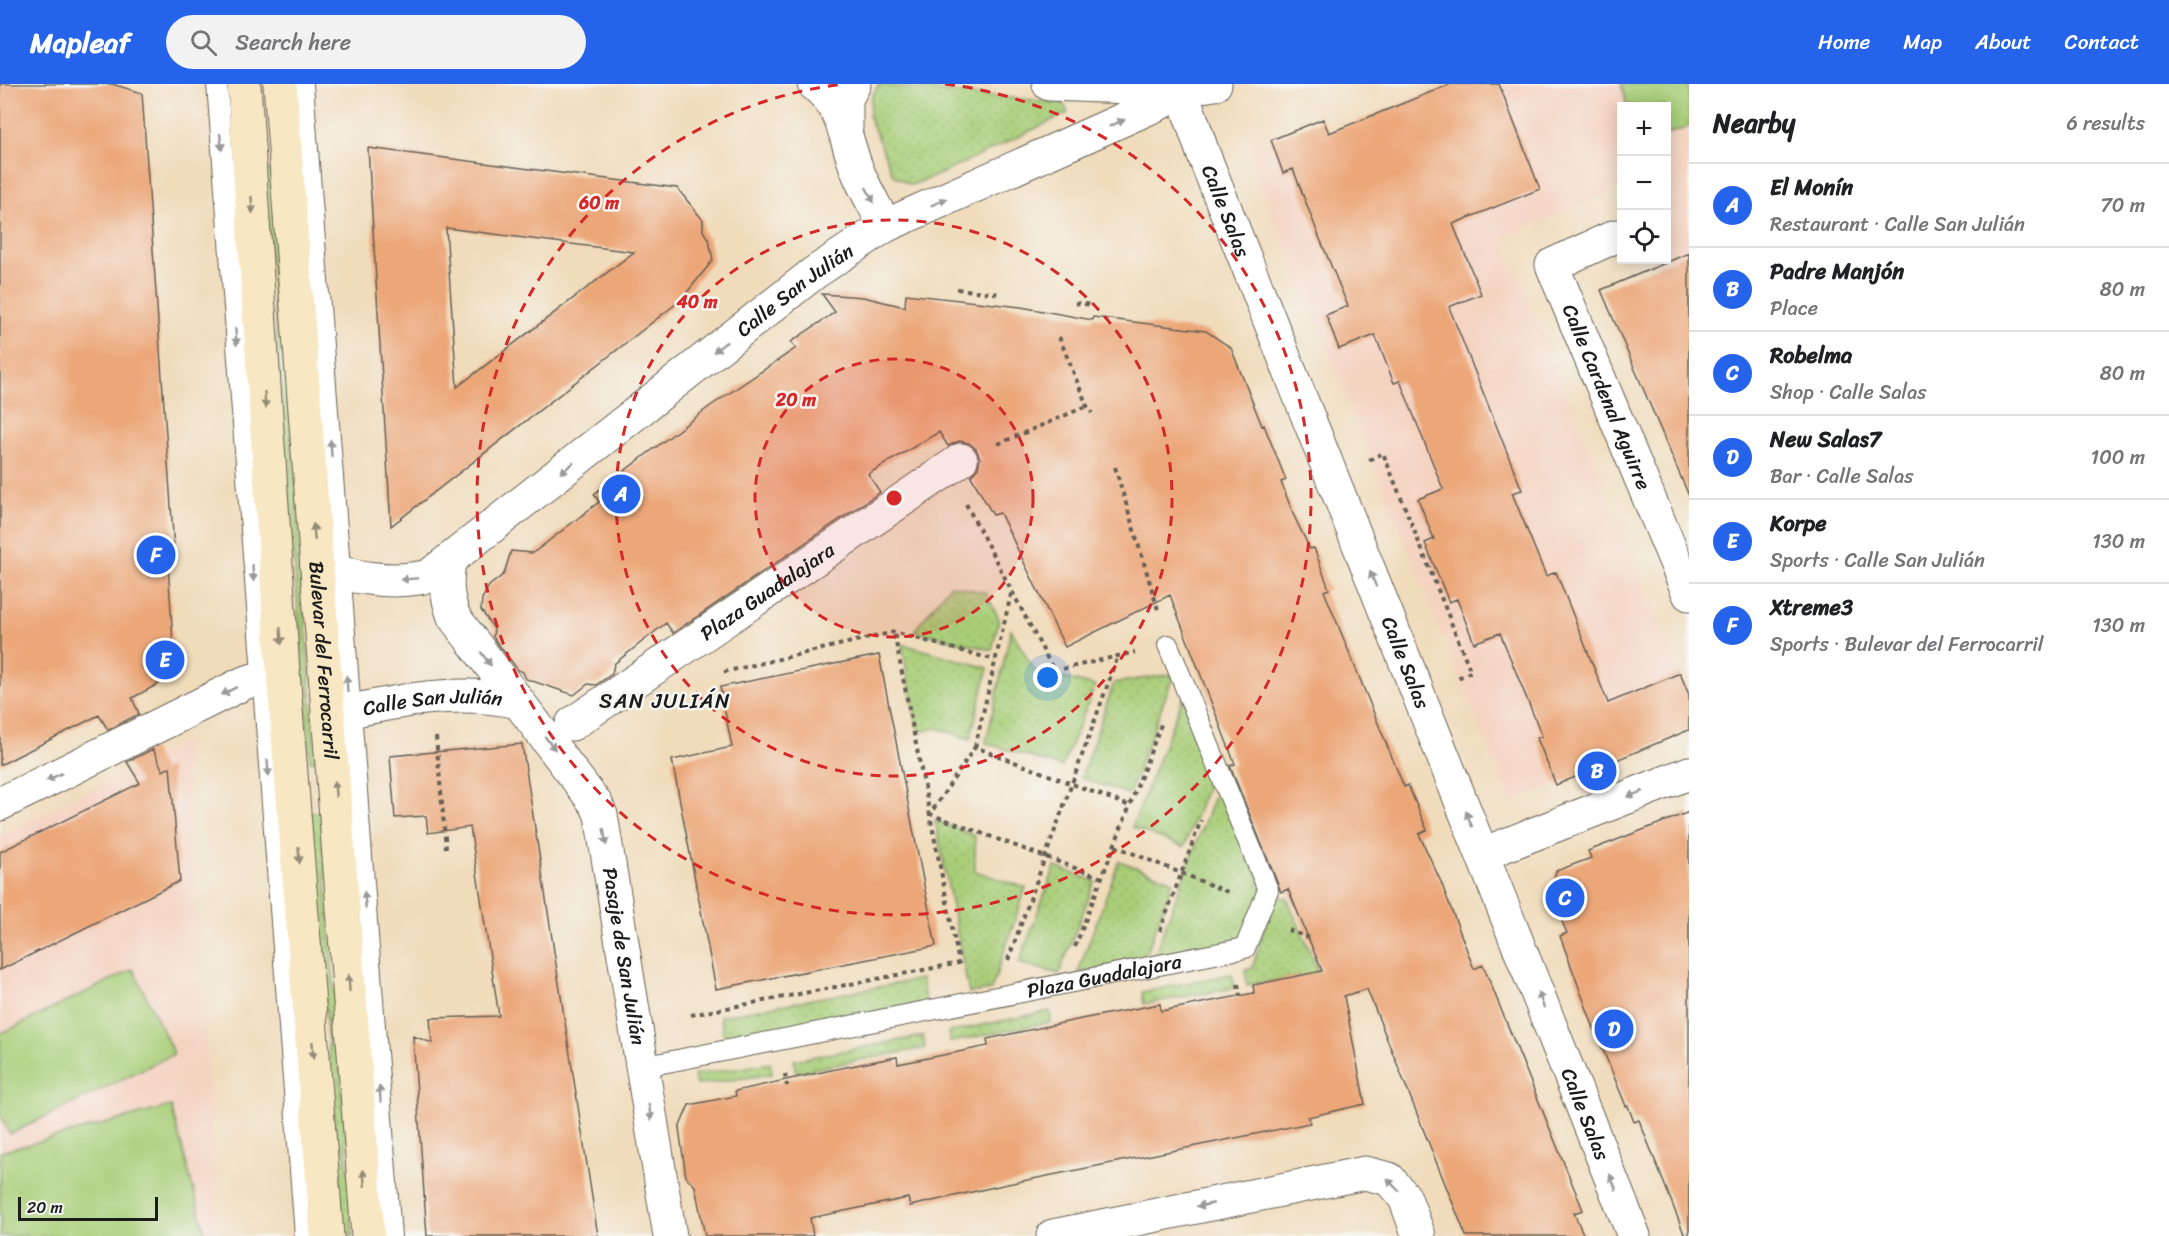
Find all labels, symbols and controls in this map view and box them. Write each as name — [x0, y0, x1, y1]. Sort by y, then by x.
search box — [166, 15, 586, 69]
text: Mapleaf — [30, 18, 130, 67]
text: Search here — [235, 23, 351, 62]
text: Home — [1818, 23, 1870, 61]
text: Map — [1903, 23, 1942, 61]
text: About — [1975, 23, 2032, 61]
text: Contact — [2065, 23, 2139, 61]
icon: search — [187, 26, 220, 59]
text: Nearby — [1713, 100, 1795, 146]
map controls — [1617, 102, 1671, 264]
button: + — [1617, 102, 1671, 156]
text: 6 results — [2066, 106, 2145, 141]
one-way arrow — [1108, 118, 1125, 127]
one-way arrow — [216, 133, 226, 152]
button: − — [1617, 156, 1671, 210]
street label: Calle Salas — [1192, 159, 1261, 263]
text: El Monín — [1770, 168, 1853, 207]
one-way arrow — [865, 186, 874, 203]
text: 60 m — [578, 187, 619, 219]
text: A — [1726, 188, 1739, 223]
text: 70 m — [2100, 188, 2145, 223]
one-way arrow — [247, 196, 256, 215]
one-way arrow — [930, 198, 947, 207]
text: Restaurant · Calle San Julián — [1770, 207, 2025, 242]
button: locate — [1617, 210, 1671, 264]
street label: Calle San Julián — [728, 234, 861, 346]
text: Padre Manjón — [1770, 252, 1904, 291]
text: B — [1726, 272, 1739, 307]
text: 80 m — [2100, 272, 2145, 307]
text: 40 m — [675, 286, 718, 318]
text: Place — [1770, 291, 1818, 326]
street label: Calle Cardenal Aguirre — [1552, 298, 1661, 495]
one-way arrow — [231, 327, 240, 346]
text: Robelma — [1770, 336, 1852, 375]
one-way arrow — [712, 341, 728, 354]
text: C — [1726, 356, 1739, 391]
text: 80 m — [2100, 356, 2145, 391]
text: Shop · Calle Salas — [1770, 375, 1926, 410]
text: 20 m — [775, 384, 816, 416]
one-way arrow — [260, 390, 270, 409]
text: New Salas7 — [1770, 420, 1881, 459]
one-way arrow — [326, 438, 335, 457]
text: D — [1727, 440, 1738, 475]
text: 100 m — [2091, 440, 2145, 475]
text: Bar · Calle Salas — [1770, 459, 1914, 494]
one-way arrow — [559, 462, 575, 475]
pin: A — [602, 472, 640, 516]
centre of rings — [884, 488, 904, 508]
text: Korpe — [1770, 504, 1827, 543]
one-way arrow — [309, 522, 319, 541]
text: E — [1727, 524, 1738, 559]
text: 130 m — [2092, 524, 2145, 559]
pin: F — [136, 532, 176, 578]
street label: Plaza Guadalajara — [692, 532, 843, 650]
text: Sports · Calle San Julián — [1770, 543, 1985, 578]
street label: Bulevar del Ferrocarril — [299, 560, 349, 762]
one-way arrow — [249, 564, 258, 583]
one-way arrow — [1368, 570, 1378, 588]
one-way arrow — [400, 574, 419, 584]
text: Xtreme3 — [1770, 588, 1853, 627]
text: F — [1727, 608, 1738, 643]
text: 130 m — [2092, 608, 2145, 643]
street label: Calle Salas — [1372, 611, 1440, 715]
one-way arrow — [276, 627, 286, 646]
text: Sports · Bulevar del Ferrocarril — [1770, 627, 2043, 662]
pin: E — [146, 638, 184, 682]
one-way arrow — [479, 652, 491, 667]
your location — [1033, 663, 1062, 692]
one-way arrow — [342, 675, 352, 694]
street label: Calle San Julián — [360, 678, 505, 726]
district label: SAN JULIÁN — [599, 682, 731, 720]
one-way arrow — [220, 686, 237, 696]
one-way arrow — [544, 734, 556, 750]
pin: B — [1578, 748, 1616, 794]
one-way arrow — [264, 758, 273, 777]
one-way arrow — [45, 773, 62, 782]
one-way arrow — [330, 779, 339, 798]
one-way arrow — [1625, 789, 1643, 799]
one-way arrow — [1464, 810, 1473, 828]
one-way arrow — [600, 827, 609, 846]
one-way arrow — [294, 846, 303, 865]
street label: Pasaje de San Julián — [592, 865, 656, 1048]
pin: C — [1546, 876, 1584, 920]
one-way arrow — [360, 890, 369, 909]
street label: Plaza Guadalajara — [1024, 943, 1185, 1008]
one-way arrow — [344, 974, 354, 993]
one-way arrow — [1536, 991, 1545, 1009]
pin: D — [1594, 1006, 1634, 1052]
one-way arrow — [308, 1040, 318, 1059]
street label: Calle Salas — [1551, 1062, 1620, 1166]
one-way arrow — [375, 1084, 385, 1103]
one-way arrow — [645, 1103, 654, 1122]
one-way arrow — [359, 1168, 369, 1187]
one-way arrow — [1607, 1172, 1617, 1190]
one-way arrow — [1386, 1178, 1400, 1192]
text: 20 m — [27, 1193, 63, 1222]
scale bar — [18, 1194, 158, 1222]
one-way arrow — [1195, 1201, 1214, 1210]

